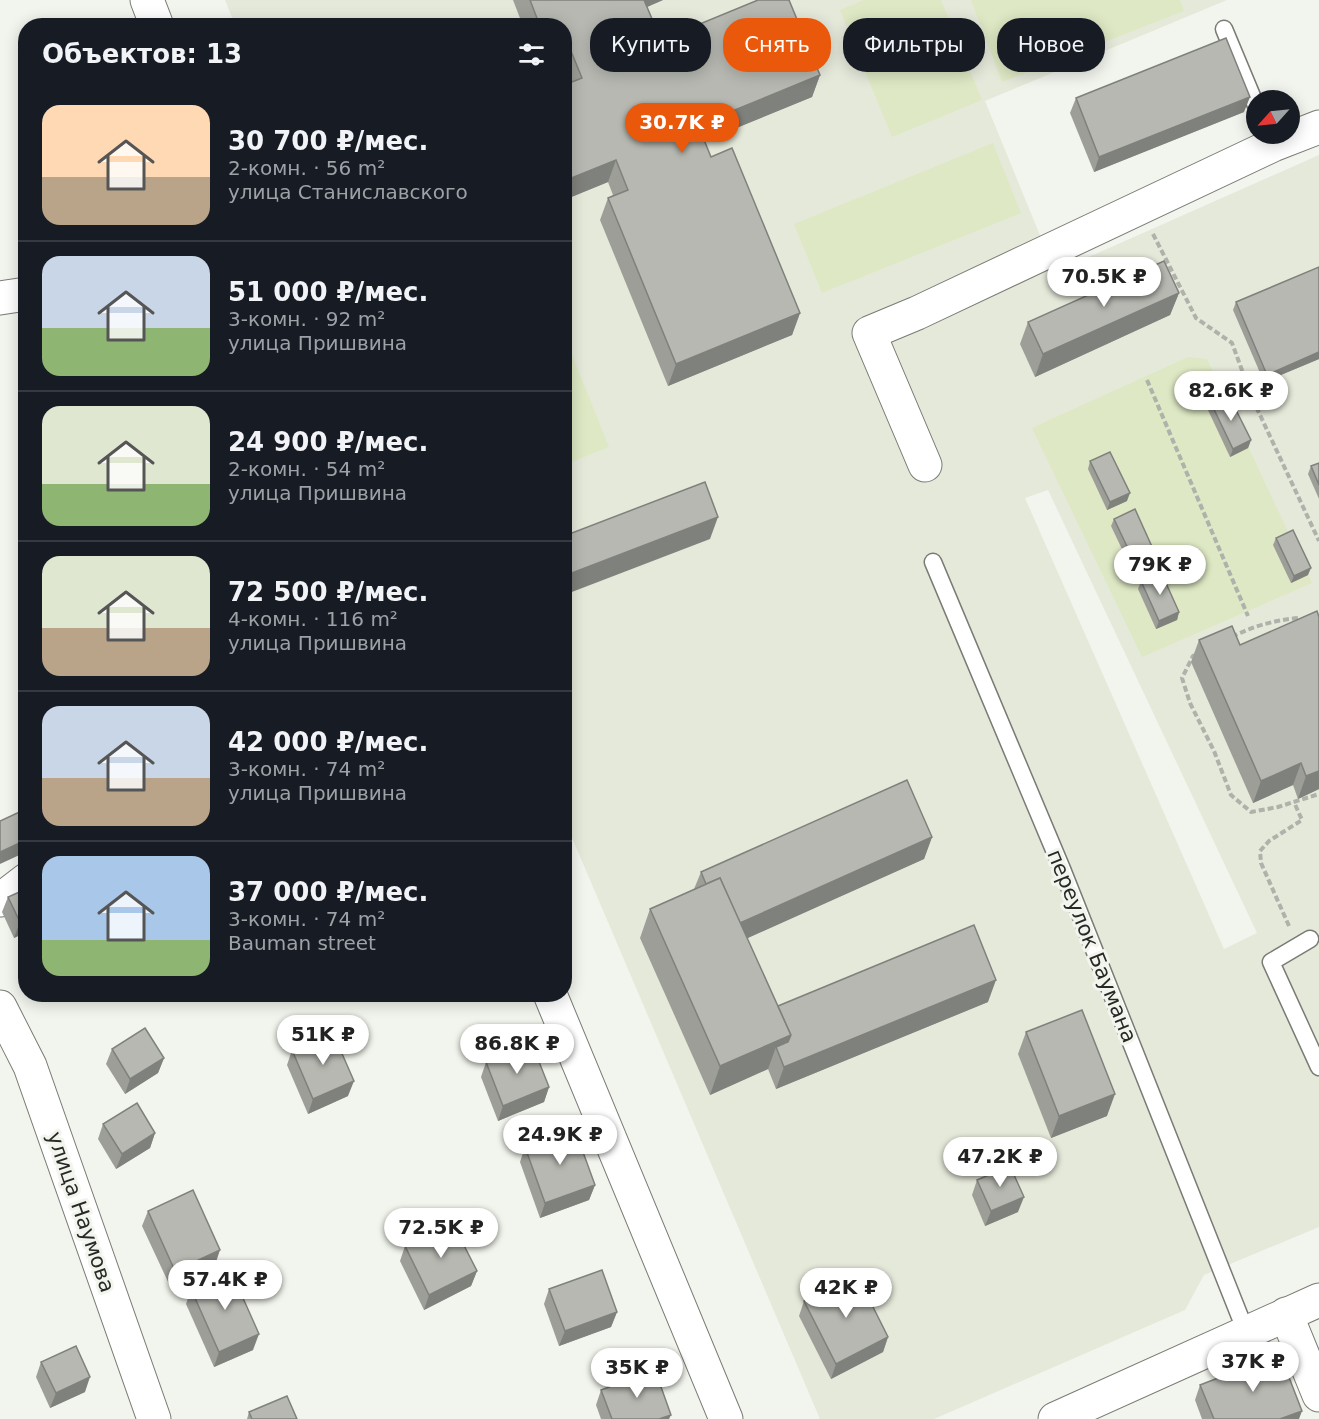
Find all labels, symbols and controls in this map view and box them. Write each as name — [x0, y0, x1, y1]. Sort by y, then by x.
chip: Купить — [590, 18, 711, 72]
chip: Снять — [723, 18, 831, 72]
chip: Фильтры — [843, 18, 985, 72]
chip: Новое — [997, 18, 1105, 72]
icon: filters — [515, 38, 548, 71]
text: Объектов: 13 — [42, 39, 242, 69]
north arrow — [1246, 90, 1300, 144]
map controls — [1246, 90, 1300, 144]
pin: 30.7K ₽ — [627, 103, 737, 154]
text: 30.7K ₽ — [639, 110, 725, 134]
text: 30 700 ₽/мес. — [228, 126, 428, 156]
icon: home — [90, 129, 162, 201]
text: 2-комн. · 56 m² — [228, 156, 385, 180]
text: улица Станиславского — [228, 180, 468, 204]
pin: 70.5K ₽ — [1049, 257, 1159, 308]
text: 70.5K ₽ — [1061, 264, 1147, 288]
text: 51 000 ₽/мес. — [228, 277, 428, 307]
icon: home — [90, 280, 162, 352]
text: 3-комн. · 92 m² — [228, 307, 385, 331]
text: улица Пришвина — [228, 331, 407, 355]
pin: 82.6K ₽ — [1176, 371, 1286, 422]
text: 82.6K ₽ — [1188, 378, 1274, 402]
text: 24 900 ₽/мес. — [228, 427, 428, 457]
icon: home — [90, 430, 162, 502]
text: 2-комн. · 54 m² — [228, 457, 385, 481]
text: улица Пришвина — [228, 481, 407, 505]
pin: 79K ₽ — [1118, 545, 1202, 596]
text: 79K ₽ — [1128, 552, 1192, 576]
text: 72 500 ₽/мес. — [228, 577, 428, 607]
icon: home — [90, 580, 162, 652]
text: 4-комн. · 116 m² — [228, 607, 398, 631]
text: улица Пришвина — [228, 631, 407, 655]
text: 42 000 ₽/мес. — [228, 727, 428, 757]
icon: home — [90, 730, 162, 802]
text: 3-комн. · 74 m² — [228, 757, 385, 781]
text: улица Пришвина — [228, 781, 407, 805]
street label: переулок Баумана — [1042, 846, 1142, 1046]
text: 37 000 ₽/мес. — [228, 877, 428, 907]
icon: home — [90, 880, 162, 952]
text: 3-комн. · 74 m² — [228, 907, 385, 931]
text: Bauman street — [228, 931, 376, 955]
pin: 51K ₽ — [281, 1015, 365, 1066]
text: 51K ₽ — [291, 1022, 355, 1046]
pin: 86.8K ₽ — [462, 1024, 572, 1075]
text: 86.8K ₽ — [474, 1031, 560, 1055]
pin: 24.9K ₽ — [505, 1115, 615, 1166]
text: 24.9K ₽ — [517, 1122, 603, 1146]
street label: улица Наумова — [42, 1128, 120, 1296]
pin: 47.2K ₽ — [945, 1137, 1055, 1188]
text: 47.2K ₽ — [957, 1144, 1043, 1168]
pin: 72.5K ₽ — [386, 1208, 496, 1259]
text: 72.5K ₽ — [398, 1215, 484, 1239]
pin: 57.4K ₽ — [170, 1260, 280, 1311]
text: 57.4K ₽ — [182, 1267, 268, 1291]
pin: 42K ₽ — [804, 1268, 888, 1319]
text: 42K ₽ — [814, 1275, 878, 1299]
pin: 37K ₽ — [1211, 1342, 1295, 1393]
pin: 35K ₽ — [595, 1348, 679, 1399]
text: 37K ₽ — [1221, 1349, 1285, 1373]
text: 35K ₽ — [605, 1355, 669, 1379]

